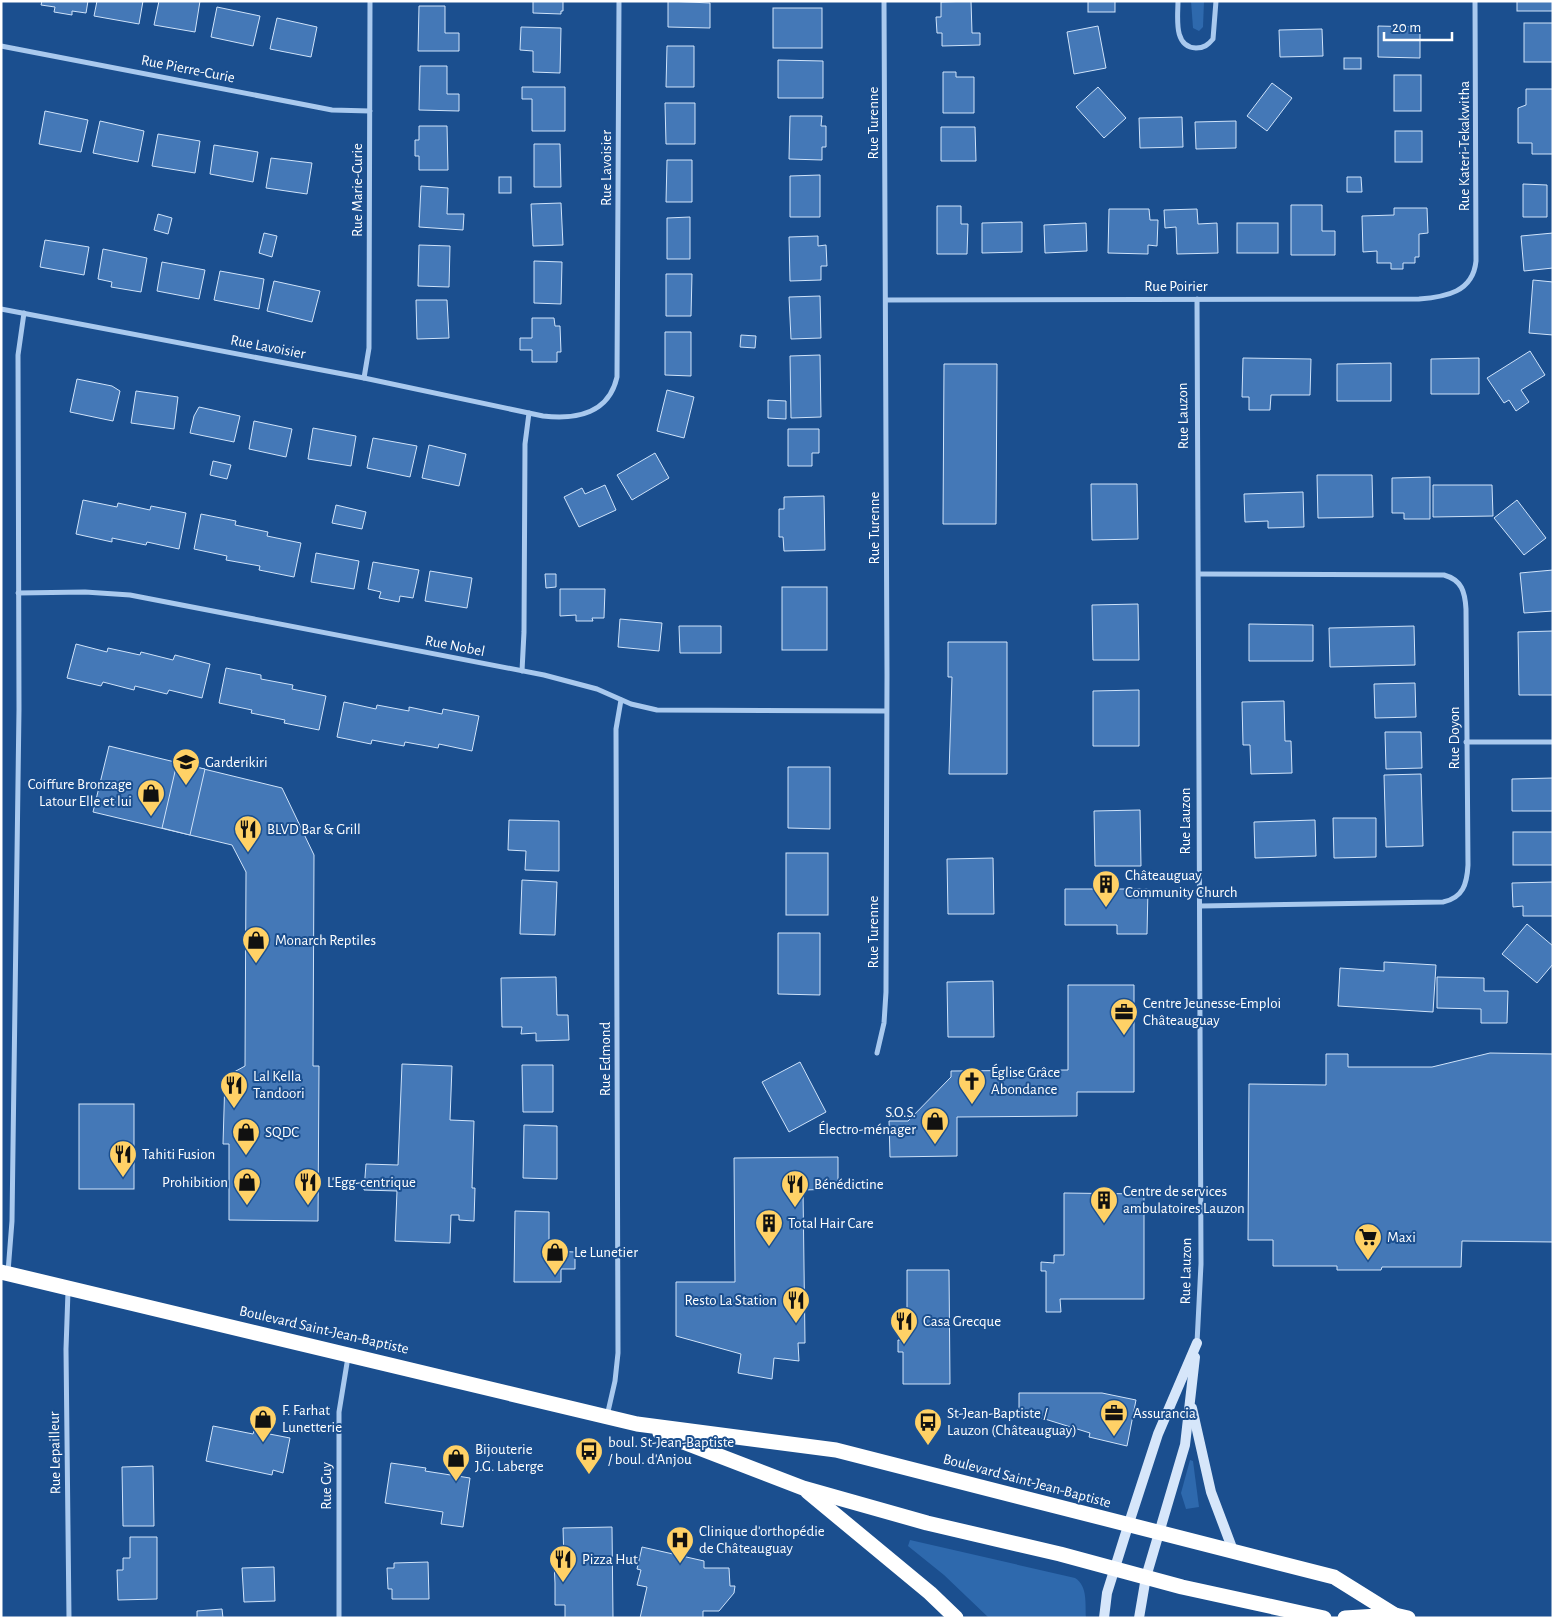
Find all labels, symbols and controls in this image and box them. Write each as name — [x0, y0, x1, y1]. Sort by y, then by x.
scale bar — [1384, 10, 1452, 42]
text: 20 m — [1392, 20, 1421, 35]
street label: Rue Pierre-Curie — [140, 53, 236, 85]
street label: Rue Kateri-Tekakwitha — [1457, 81, 1472, 211]
street label: Rue Turenne — [866, 87, 881, 159]
street label: Rue Lavoisier — [599, 130, 614, 206]
street label: Rue Marie-Curie — [350, 143, 365, 237]
street label: Rue Poirier — [1144, 279, 1208, 294]
street label: Rue Lavoisier — [229, 332, 307, 362]
street label: Rue Lauzon — [1175, 382, 1191, 450]
street label: Rue Turenne — [867, 492, 882, 564]
street label: Rue Nobel — [424, 633, 486, 659]
street label: Rue Doyon — [1447, 706, 1462, 770]
school or university icon: Garderikiri — [171, 747, 201, 786]
place label: Garderikiri — [205, 755, 268, 770]
place label: Coiffure Bronzage Latour Elle et lui — [28, 777, 132, 809]
shop icon: Coiffure Bronzage Latour Elle et lui — [136, 778, 166, 817]
street label: Rue Lauzon — [1178, 788, 1193, 854]
restaurant icon: BLVD Bar & Grill — [233, 814, 263, 853]
place label: BLVD Bar & Grill — [267, 822, 361, 837]
place label: Châteauguay Community Church — [1125, 868, 1238, 900]
building icon: Châteauguay Community Church — [1091, 869, 1121, 908]
street label: Rue Turenne — [866, 896, 881, 968]
shop icon: Monarch Reptiles — [241, 925, 271, 964]
place label: Monarch Reptiles — [275, 933, 376, 948]
place label: Centre Jeunesse-Emploi Châteauguay — [1143, 996, 1281, 1028]
office icon: Centre Jeunesse-Emploi Châteauguay — [1109, 997, 1139, 1036]
street label: Rue Edmond — [598, 1022, 613, 1096]
place label: Église Grâce Abondance — [991, 1063, 1060, 1097]
church icon: Église Grâce Abondance — [957, 1066, 987, 1105]
place label: Lal Kella Tandoori — [253, 1069, 305, 1101]
restaurant icon: Lal Kella Tandoori — [219, 1070, 249, 1109]
place label: S.O.S. Électro-ménager — [818, 1105, 916, 1137]
shop icon: S.O.S. Électro-ménager — [920, 1106, 950, 1145]
shop icon: SQDC — [231, 1117, 261, 1156]
place label: SQDC — [265, 1125, 299, 1140]
restaurant icon: Tahiti Fusion — [108, 1139, 138, 1178]
place label: Tahiti Fusion — [142, 1147, 215, 1162]
shop icon: Prohibition — [232, 1167, 262, 1206]
restaurant icon: L'Egg-centrique — [293, 1167, 323, 1206]
restaurant icon: Bénédictine — [780, 1169, 810, 1208]
place label: Prohibition — [162, 1175, 228, 1190]
place label: L'Egg-centrique — [327, 1175, 416, 1190]
place label: Bénédictine — [814, 1177, 884, 1192]
place label: Centre de services ambulatoires Lauzon — [1123, 1184, 1245, 1216]
building icon: Centre de services ambulatoires Lauzon — [1089, 1185, 1119, 1224]
building icon: Total Hair Care — [754, 1208, 784, 1247]
place label: Total Hair Care — [788, 1216, 874, 1231]
supermarket icon: Maxi — [1353, 1222, 1383, 1261]
place label: Maxi — [1387, 1230, 1416, 1245]
shop icon: Le Lunetier — [540, 1237, 570, 1276]
street label: Rue Lauzon — [1178, 1237, 1194, 1305]
place label: Le Lunetier — [574, 1245, 638, 1260]
restaurant icon: Resto La Station — [781, 1285, 811, 1324]
place label: Resto La Station — [685, 1293, 777, 1308]
street label: Boulevard Saint-Jean-Baptiste — [238, 1303, 410, 1357]
restaurant icon: Casa Grecque — [889, 1306, 919, 1345]
place label: Casa Grecque — [923, 1314, 1001, 1329]
office icon: Assurancia — [1099, 1398, 1129, 1437]
place label: F. Farhat Lunetterie — [282, 1403, 342, 1435]
shop icon: F. Farhat Lunetterie — [248, 1404, 278, 1443]
place label: St-Jean-Baptiste / Lauzon (Châteauguay) — [947, 1406, 1077, 1438]
place label: Assurancia — [1133, 1406, 1196, 1421]
bus stop icon: St-Jean-Baptiste / Lauzon (Châteauguay) — [913, 1407, 943, 1446]
street label: Rue Lepailleur — [47, 1411, 63, 1495]
place label: boul. St-Jean-Baptiste / boul. d'Anjou — [608, 1435, 734, 1467]
bus stop icon: boul. St-Jean-Baptiste / boul. d'Anjou — [574, 1436, 604, 1475]
place label: Bijouterie J.G. Laberge — [475, 1442, 544, 1474]
shop icon: Bijouterie J.G. Laberge — [441, 1443, 471, 1482]
street label: Boulevard Saint-Jean-Baptiste — [941, 1451, 1113, 1511]
street label: Rue Guy — [319, 1462, 334, 1510]
place label: Clinique d'orthopédie de Châteauguay — [699, 1524, 825, 1556]
hospital icon: Clinique d'orthopédie de Châteauguay — [665, 1525, 695, 1564]
restaurant icon: Pizza Hut — [548, 1544, 578, 1583]
place label: Pizza Hut — [582, 1552, 638, 1567]

